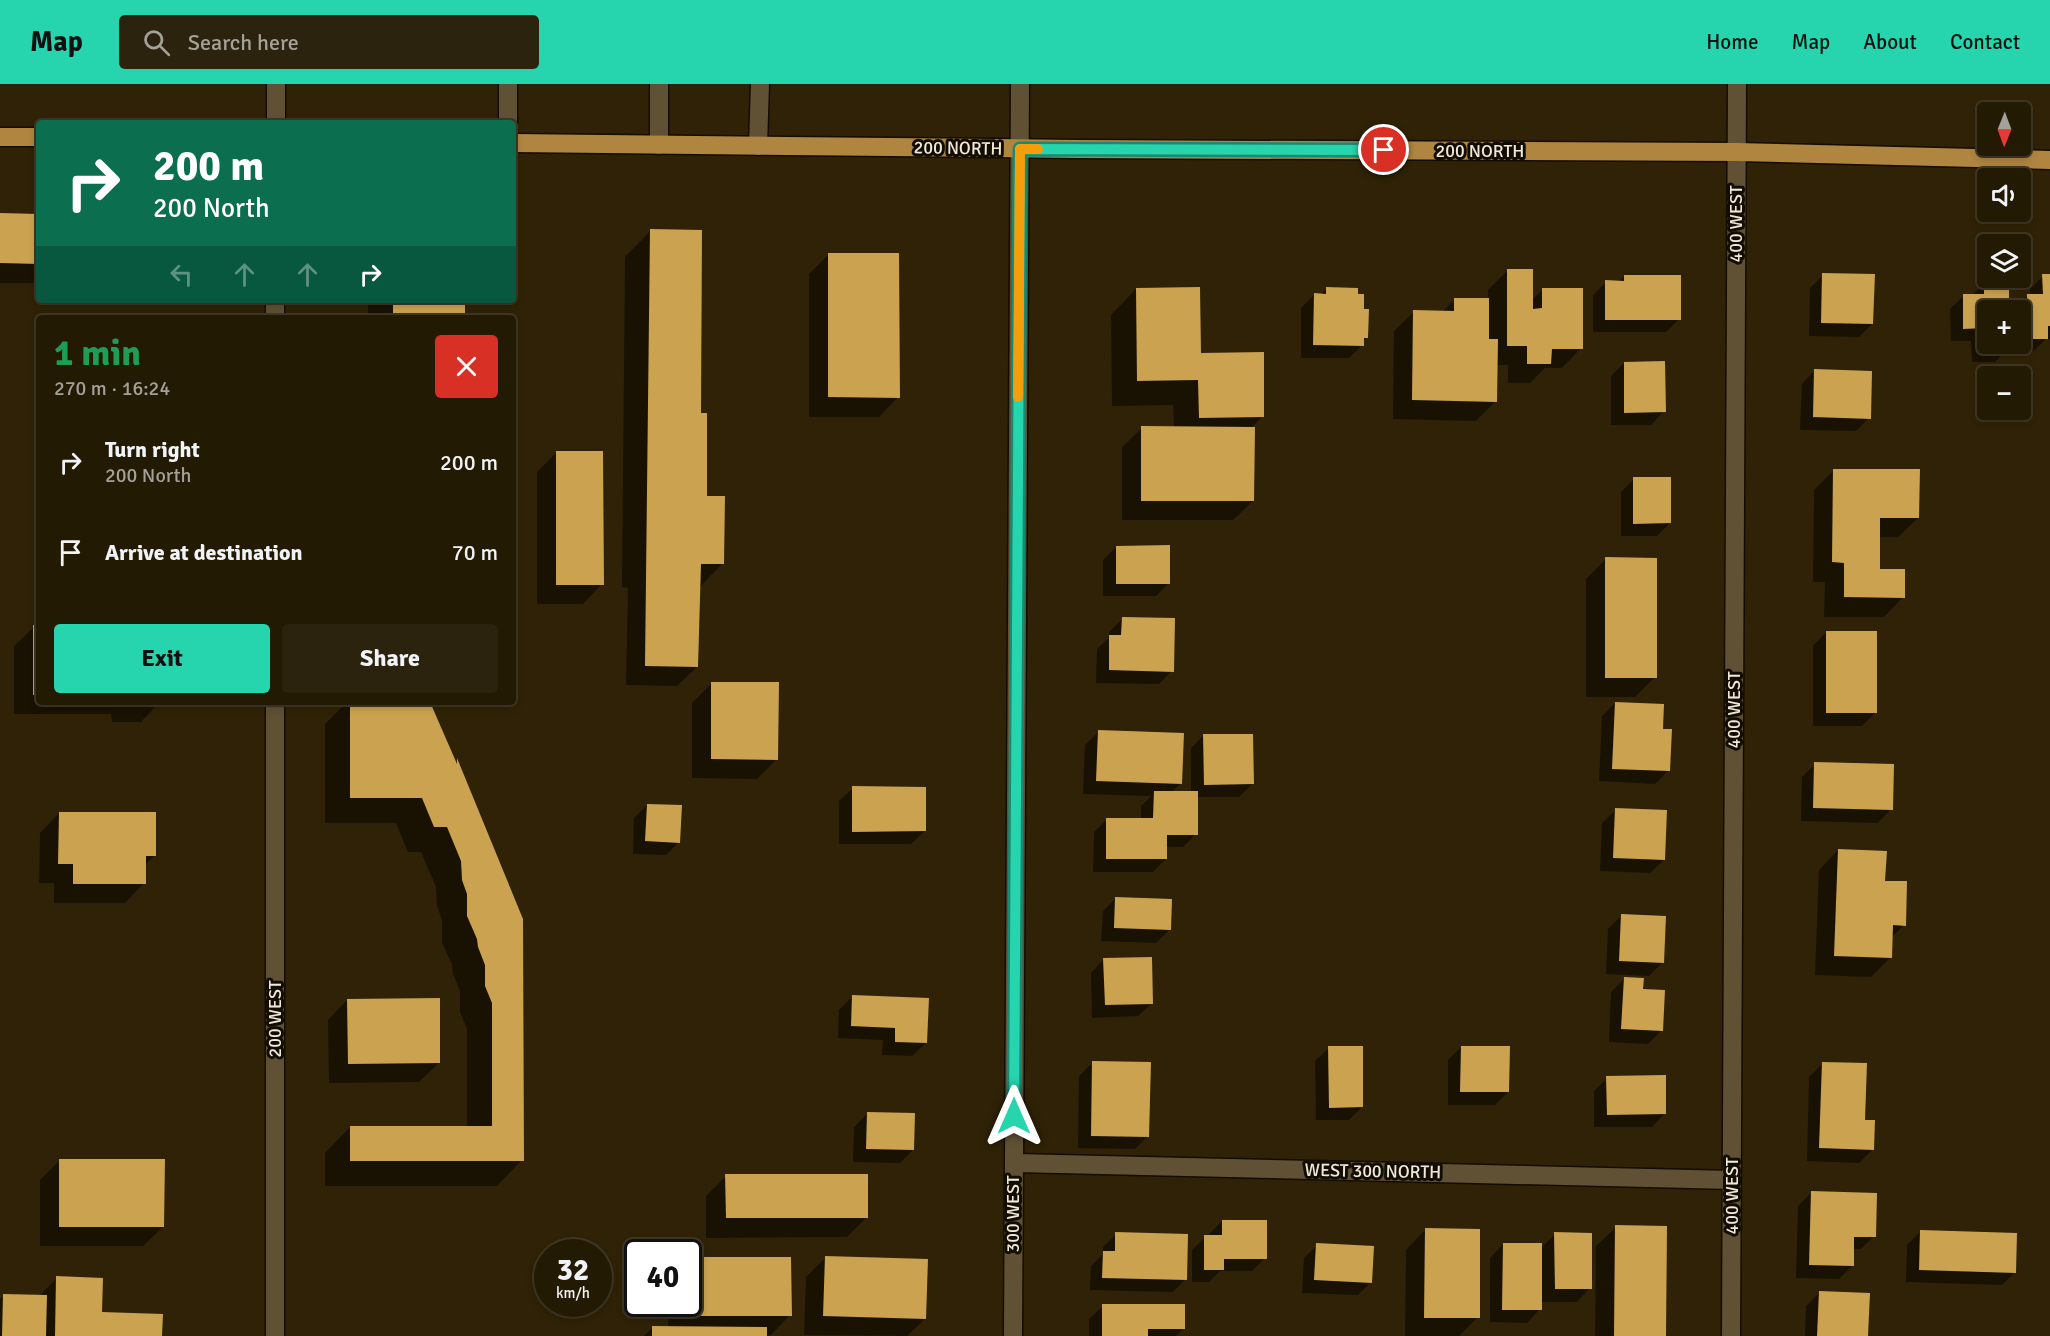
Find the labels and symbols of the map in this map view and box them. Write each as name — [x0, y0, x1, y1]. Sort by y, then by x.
north arrow — [1977, 102, 2031, 156]
pin — [1358, 124, 1409, 175]
street label: 200 NORTH — [913, 136, 1003, 160]
street label: 200 NORTH — [1436, 140, 1524, 162]
street label: 400 WEST — [1725, 185, 1747, 263]
street label: 400 WEST — [1723, 671, 1745, 749]
street label: 200 WEST — [264, 980, 286, 1058]
position arrow — [982, 1084, 1046, 1148]
street label: 400 WEST — [1721, 1157, 1743, 1235]
street label: WEST 300 NORTH — [1305, 1159, 1441, 1183]
street label: 300 WEST — [1002, 1175, 1024, 1253]
speed limit sign: 40 — [624, 1239, 702, 1317]

